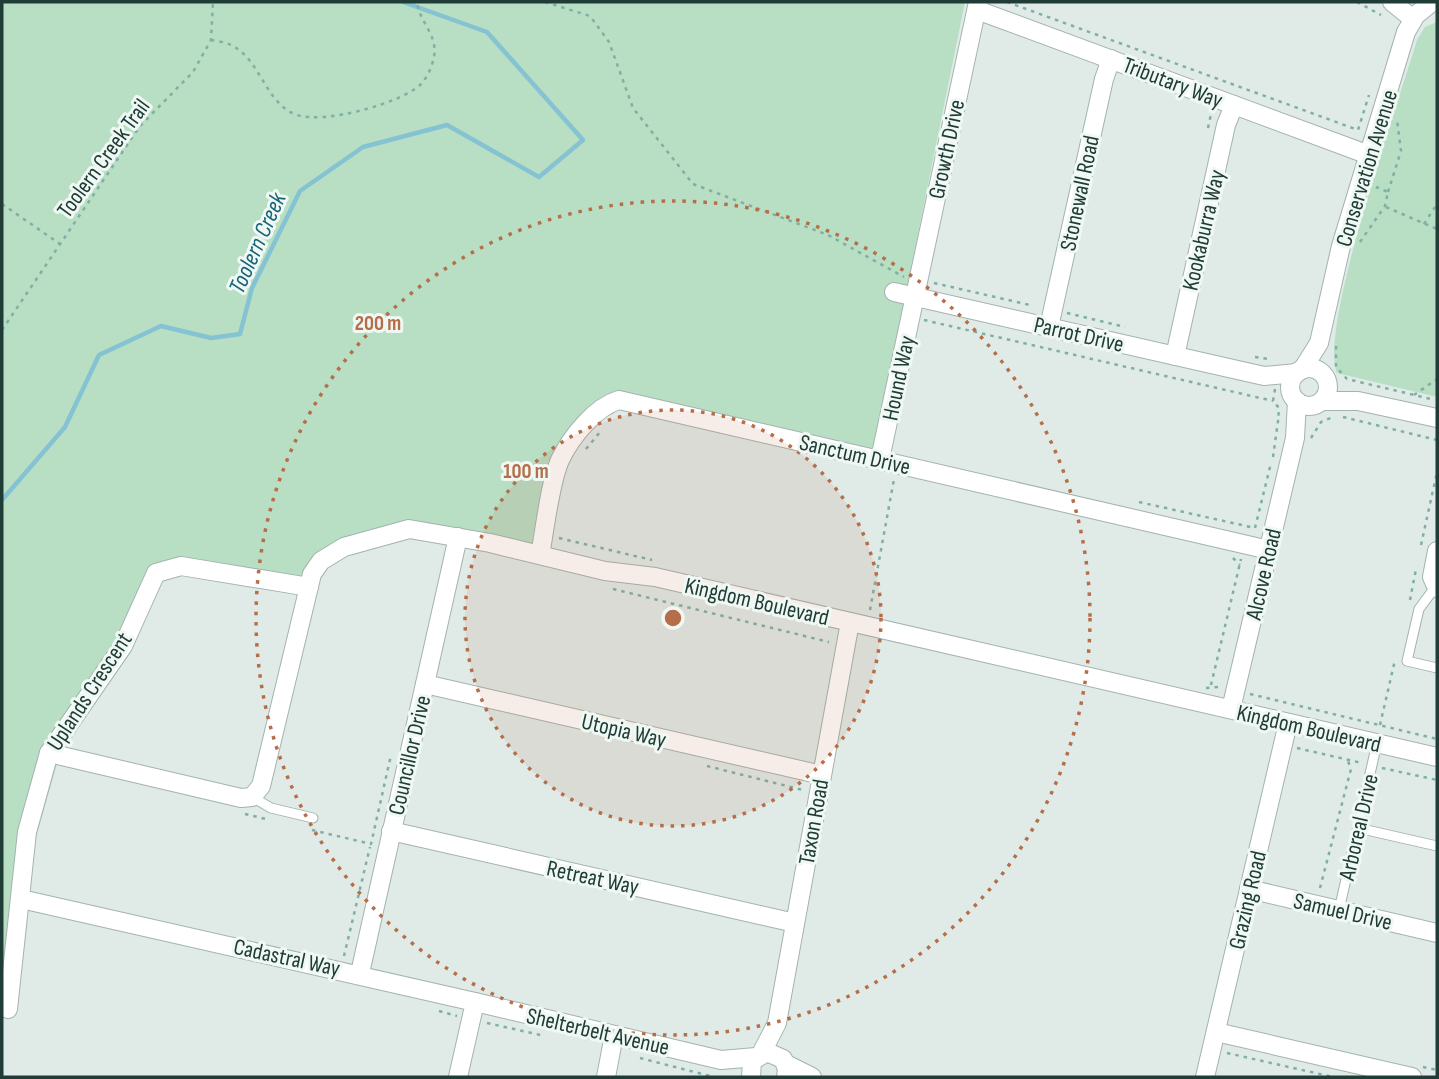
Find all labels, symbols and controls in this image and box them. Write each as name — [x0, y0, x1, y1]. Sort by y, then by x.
street label: Tributary Way — [1119, 51, 1227, 115]
street label: Conservation Avenue — [1330, 86, 1404, 250]
street label: Toolern Creek Trail — [51, 94, 156, 223]
street label: Growth Drive — [923, 97, 971, 201]
street label: Stonewall Road — [1054, 133, 1106, 253]
street label: Kookaburra Way — [1176, 167, 1231, 293]
water label: Toolern Creek — [222, 187, 293, 298]
text: 200 m — [355, 311, 401, 336]
street label: Parrot Drive — [1031, 311, 1126, 359]
street label: Hound Way — [876, 333, 922, 423]
street label: Sanctum Drive — [797, 429, 913, 481]
text: 100 m — [503, 459, 549, 484]
street label: Alcove Road — [1240, 526, 1288, 624]
street label: Kingdom Boulevard — [682, 572, 832, 632]
centre of rings — [661, 606, 685, 630]
street label: Uplands Crescent — [41, 627, 138, 756]
street label: Councillor Drive — [383, 693, 437, 818]
street label: Kingdom Boulevard — [1234, 699, 1384, 759]
street label: Utopia Way — [579, 708, 669, 754]
street label: Arboreal Drive — [1333, 771, 1385, 884]
street label: Taxon Road — [793, 777, 835, 867]
street label: Grazing Road — [1223, 848, 1273, 952]
street label: Retreat Way — [544, 855, 642, 901]
street label: Samuel Drive — [1291, 887, 1395, 937]
street label: Cadastral Way — [231, 933, 343, 983]
street label: Shelterbelt Avenue — [524, 1002, 672, 1062]

